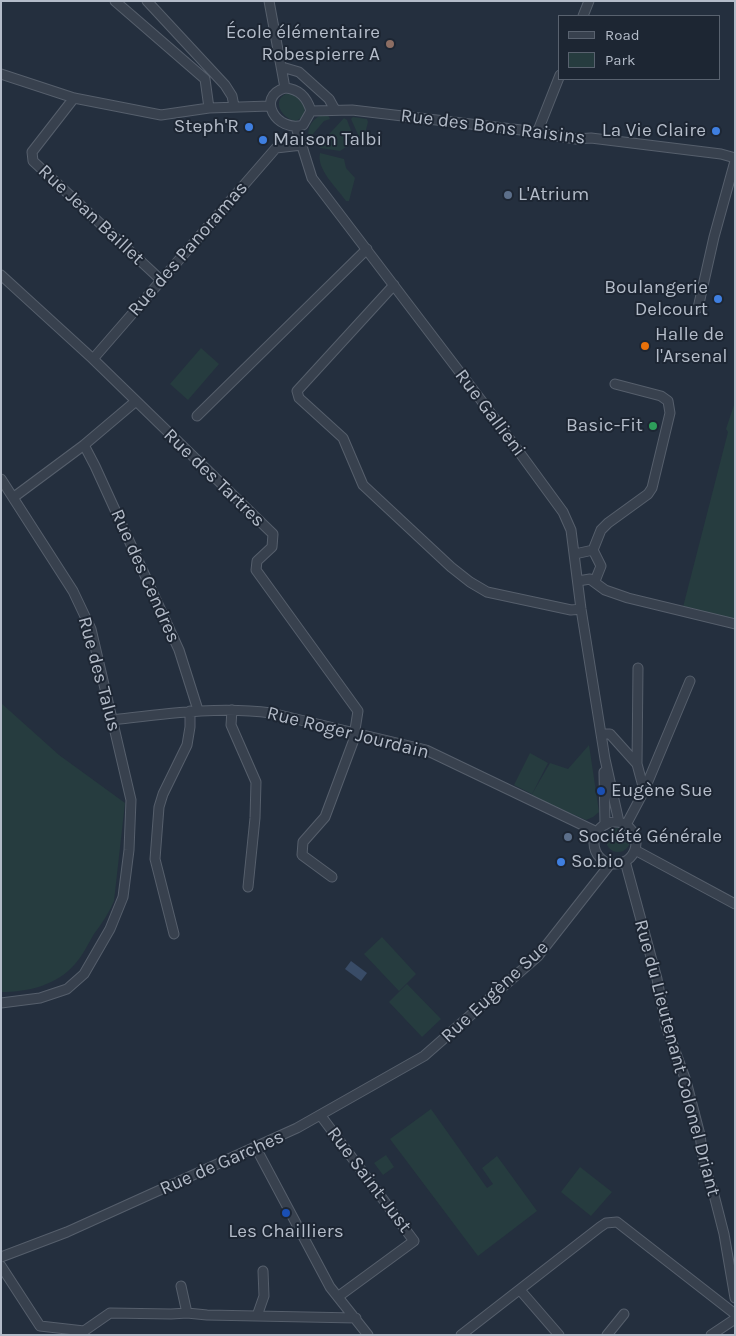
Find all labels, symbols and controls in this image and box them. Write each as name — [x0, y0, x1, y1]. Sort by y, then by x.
legend — [558, 15, 721, 80]
place label: École élémentaire Robespierre A — [226, 22, 380, 66]
text: Road — [605, 26, 640, 44]
marker: École élémentaire Robespierre A — [384, 38, 396, 50]
text: Park — [605, 51, 635, 69]
street label: Rue des Bons Raisins — [399, 104, 587, 150]
place label: Steph'R — [174, 116, 239, 138]
place label: La Vie Claire — [602, 120, 706, 142]
marker: Steph'R — [243, 121, 255, 133]
marker: La Vie Claire — [710, 125, 722, 137]
place label: Maison Talbi — [273, 129, 382, 151]
marker: Maison Talbi — [257, 134, 269, 146]
street label: Rue Jean Baillet — [33, 160, 149, 270]
street label: Rue des Panoramas — [123, 177, 253, 321]
place label: L'Atrium — [518, 184, 589, 206]
marker: L'Atrium — [502, 189, 514, 201]
place label: Boulangerie Delcourt — [604, 277, 708, 321]
marker: Boulangerie Delcourt — [712, 293, 724, 305]
place label: Halle de l'Arsenal — [655, 324, 728, 368]
marker: Halle de l'Arsenal — [639, 340, 651, 352]
street label: Rue Gallieni — [450, 365, 530, 461]
place label: Basic-Fit — [566, 415, 643, 437]
marker: Basic-Fit — [647, 420, 659, 432]
street label: Rue des Tartres — [159, 424, 269, 532]
street label: Rue des Cendres — [105, 506, 185, 646]
street label: Rue des Talus — [73, 614, 125, 734]
street label: Rue Roger Jourdain — [264, 702, 432, 764]
place label: Eugène Sue — [611, 780, 712, 802]
marker: Eugène Sue — [595, 785, 607, 797]
place label: Société Générale — [578, 826, 722, 848]
marker: Société Générale — [562, 831, 574, 843]
place label: So.bio — [571, 851, 624, 873]
marker: So.bio — [555, 856, 567, 868]
street label: Rue du Lieutenant Colonel Driant — [629, 917, 725, 1199]
street label: Rue Eugène Sue — [437, 936, 553, 1048]
street label: Rue Saint-Just — [322, 1123, 416, 1237]
street label: Rue de Garches — [156, 1125, 288, 1201]
marker: Les Chailliers — [280, 1207, 292, 1219]
place label: Les Chailliers — [228, 1221, 344, 1243]

